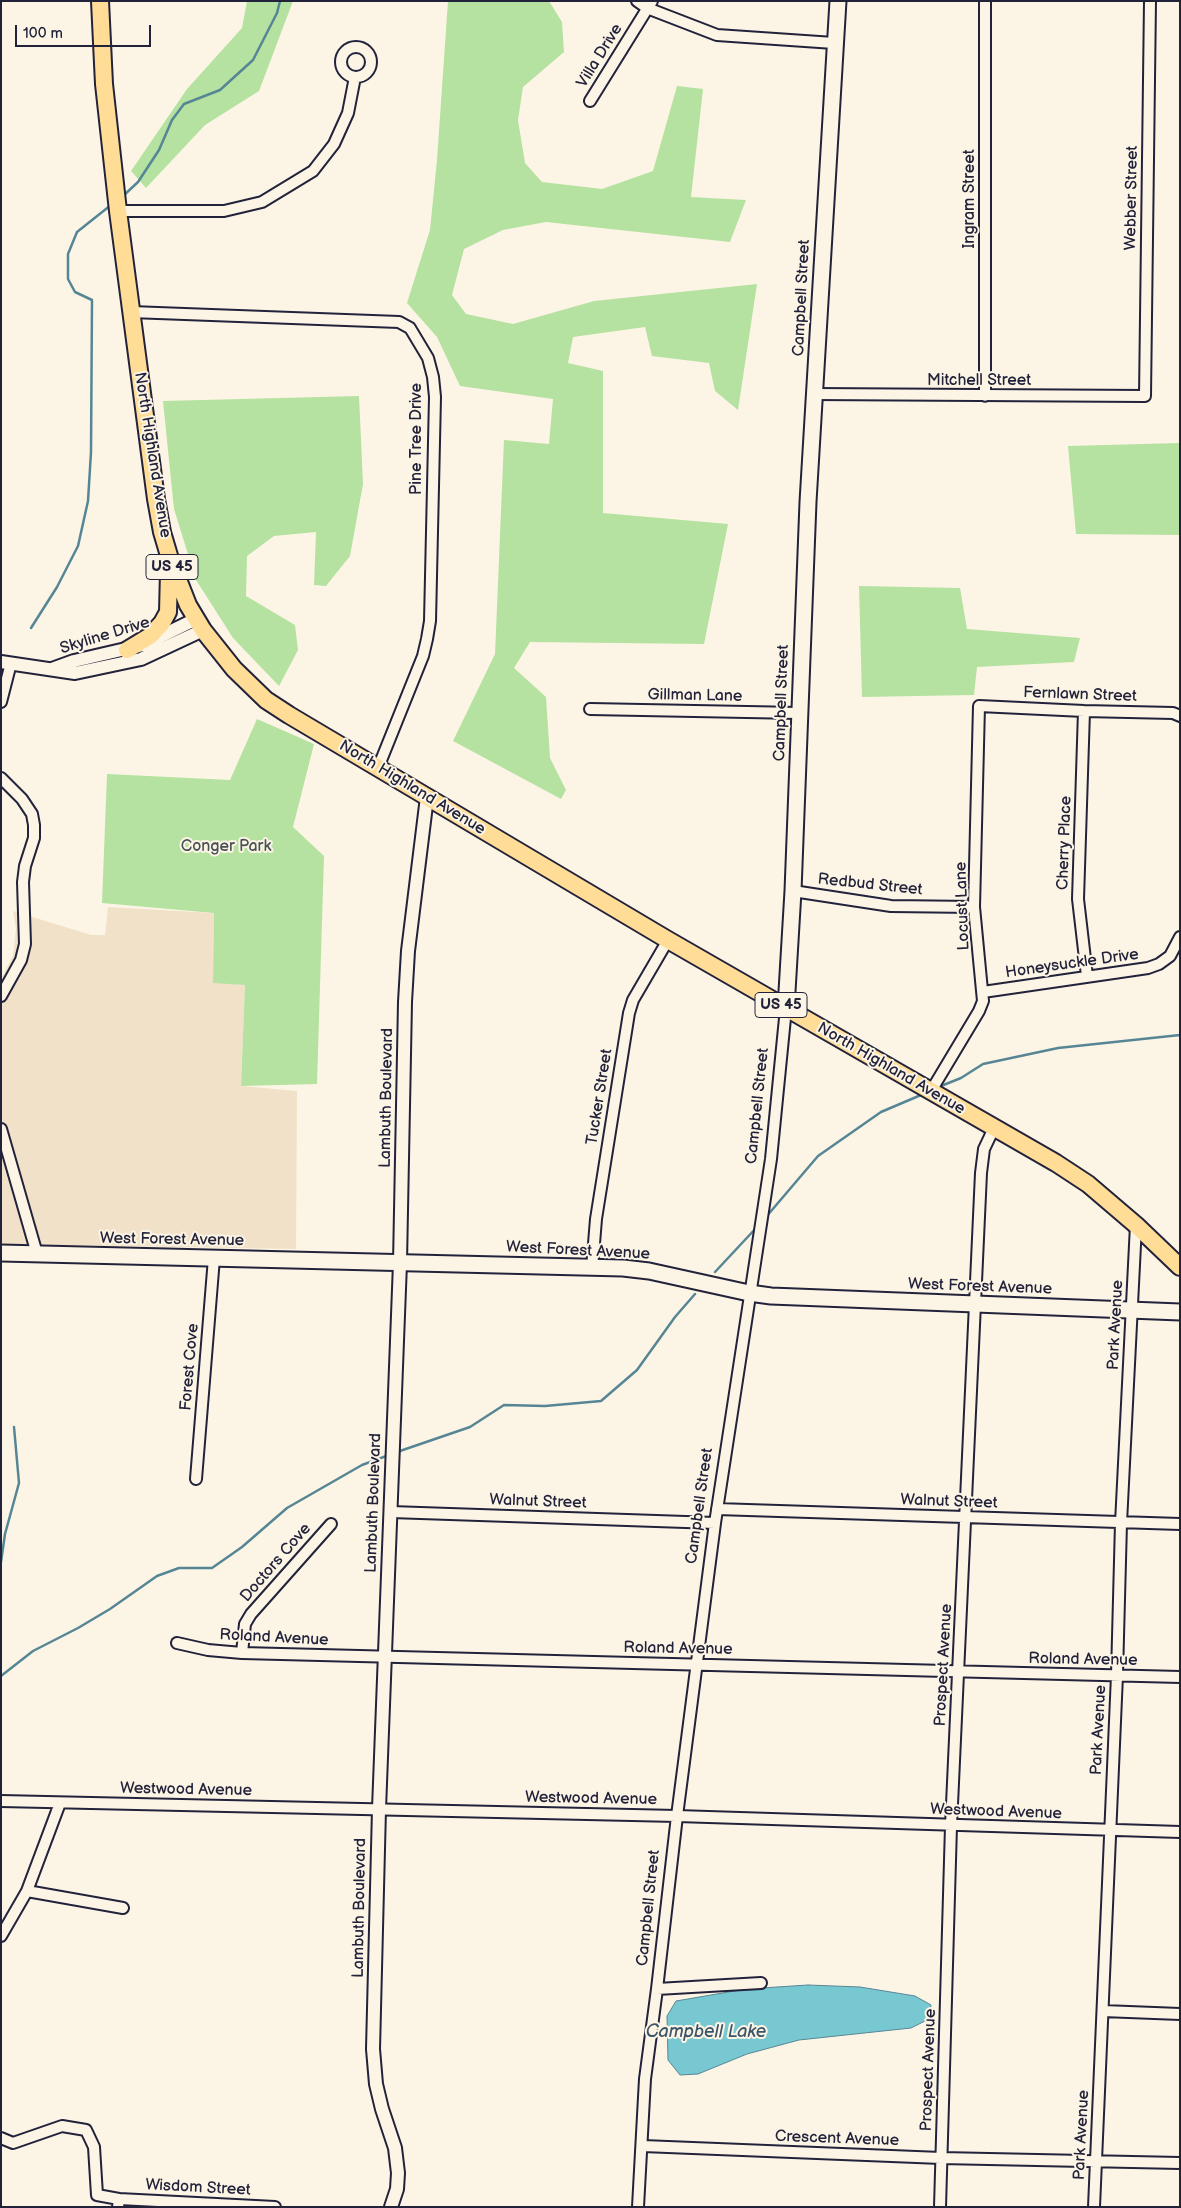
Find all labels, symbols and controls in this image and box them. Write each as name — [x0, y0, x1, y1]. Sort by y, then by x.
scale bar — [18, 15, 154, 47]
street label: Villa Drive — [573, 21, 627, 91]
text: 100 m — [23, 24, 63, 43]
street label: Webber Street — [1121, 145, 1143, 251]
street label: Ingram Street — [960, 149, 980, 249]
street label: Campbell Street — [789, 239, 815, 357]
street label: North Highland Avenue — [129, 371, 175, 539]
street label: Mitchell Street — [927, 371, 1031, 391]
street label: Pine Tree Drive — [407, 383, 427, 495]
road number: US 45 — [146, 554, 198, 580]
street label: Skyline Drive — [58, 613, 152, 659]
street label: Campbell Street — [770, 644, 794, 762]
street label: Fernlawn Street — [1023, 683, 1137, 707]
street label: Gillman Lane — [647, 686, 743, 706]
street label: North Highland Avenue — [335, 737, 489, 839]
street label: Cherry Place — [1054, 796, 1076, 890]
park label: Conger Park — [181, 837, 271, 857]
street label: Locust Lane — [952, 861, 974, 951]
street label: Redbud Street — [817, 870, 923, 900]
street label: Honeysuckle Drive — [1004, 945, 1140, 983]
road number: US 45 — [755, 992, 807, 1018]
street label: North Highland Avenue — [814, 1019, 968, 1119]
street label: Lambuth Boulevard — [376, 1028, 398, 1168]
street label: Campbell Street — [742, 1047, 774, 1165]
street label: Tucker Street — [583, 1048, 617, 1146]
street label: West Forest Avenue — [100, 1229, 244, 1251]
street label: West Forest Avenue — [505, 1238, 651, 1264]
street label: West Forest Avenue — [908, 1275, 1052, 1299]
street label: Park Avenue — [1104, 1280, 1128, 1370]
street label: Forest Cove — [177, 1323, 203, 1411]
street label: Lambuth Boulevard — [362, 1433, 386, 1573]
street label: Campbell Street — [682, 1447, 718, 1565]
street label: Walnut Street — [489, 1491, 587, 1513]
street label: Walnut Street — [900, 1491, 998, 1513]
street label: Doctors Cove — [237, 1520, 315, 1606]
street label: Prospect Avenue — [931, 1603, 957, 1727]
street label: Roland Avenue — [219, 1626, 329, 1650]
street label: Roland Avenue — [623, 1638, 733, 1660]
street label: Roland Avenue — [1028, 1649, 1138, 1671]
street label: Park Avenue — [1087, 1685, 1111, 1775]
street label: Westwood Avenue — [120, 1779, 252, 1801]
street label: Westwood Avenue — [525, 1788, 657, 1810]
street label: Westwood Avenue — [930, 1800, 1062, 1824]
street label: Lambuth Boulevard — [349, 1838, 371, 1978]
street label: Campbell Street — [633, 1849, 665, 1967]
street label: Prospect Avenue — [917, 2008, 941, 2132]
water label: Campbell Lake — [646, 2021, 766, 2043]
street label: Park Avenue — [1070, 2090, 1094, 2180]
street label: Crescent Avenue — [775, 2127, 899, 2151]
street label: Wisdom Street — [145, 2176, 251, 2200]

